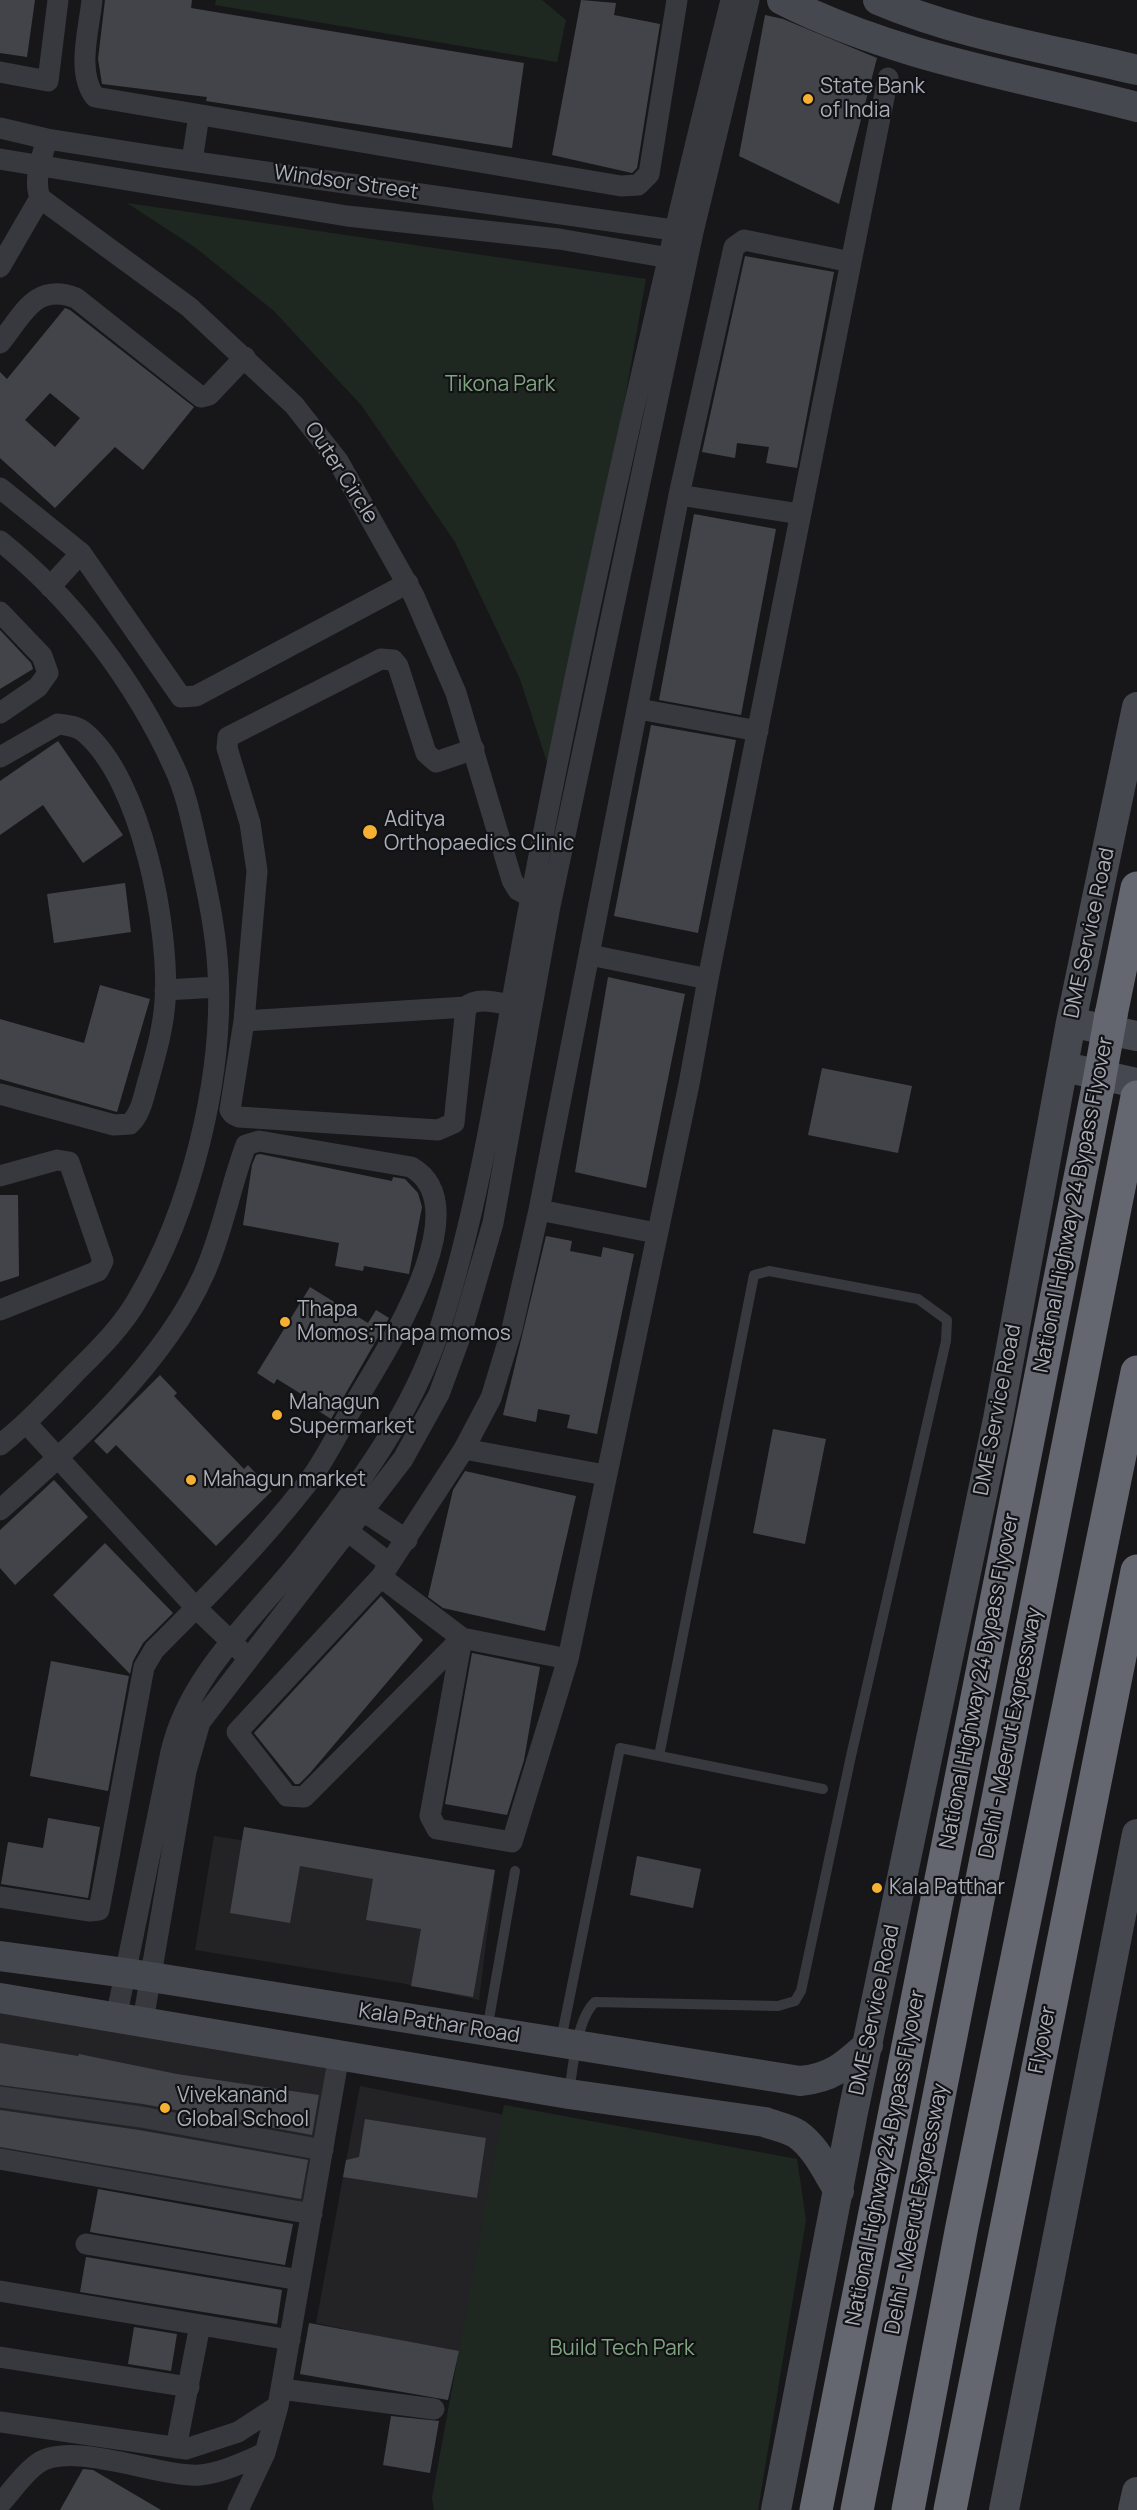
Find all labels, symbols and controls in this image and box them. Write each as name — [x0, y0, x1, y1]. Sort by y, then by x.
place label: State Bank of India — [820, 74, 925, 124]
marker: State Bank of India — [801, 92, 815, 106]
street label: Windsor Street — [272, 160, 420, 206]
park label: Tikona Park — [445, 372, 555, 398]
street label: Outer Circle — [299, 418, 383, 528]
place label: Aditya Orthopaedics Clinic — [384, 807, 574, 857]
marker: Aditya Orthopaedics Clinic — [361, 823, 379, 841]
street label: DME Service Road — [1060, 845, 1120, 1021]
street label: National Highway 24 Bypass Flyover — [1029, 1035, 1119, 1375]
place label: Thapa Momos;Thapa momos — [297, 1297, 511, 1347]
marker: Thapa Momos;Thapa momos — [278, 1315, 292, 1329]
street label: DME Service Road — [969, 1322, 1027, 1498]
place label: Mahagun Supermarket — [289, 1390, 415, 1440]
marker: Mahagun Supermarket — [270, 1408, 284, 1422]
place label: Mahagun market — [203, 1467, 366, 1493]
marker: Mahagun market — [184, 1473, 198, 1487]
street label: National Highway 24 Bypass Flyover — [935, 1511, 1025, 1851]
street label: Delhi - Meerut Expressway — [974, 1605, 1048, 1861]
place label: Kala Patthar — [889, 1875, 1005, 1901]
marker: Kala Patthar — [870, 1881, 884, 1895]
street label: DME Service Road — [845, 1922, 905, 2098]
street label: National Highway 24 Bypass Flyover — [841, 1988, 931, 2328]
street label: Kala Pathar Road — [357, 1999, 521, 2049]
street label: Flyover — [1024, 2004, 1062, 2076]
street label: Delhi - Meerut Expressway — [880, 2081, 954, 2337]
place label: Vivekanand Global School — [177, 2083, 309, 2133]
marker: Vivekanand Global School — [158, 2101, 172, 2115]
park label: Build Tech Park — [549, 2336, 695, 2362]

